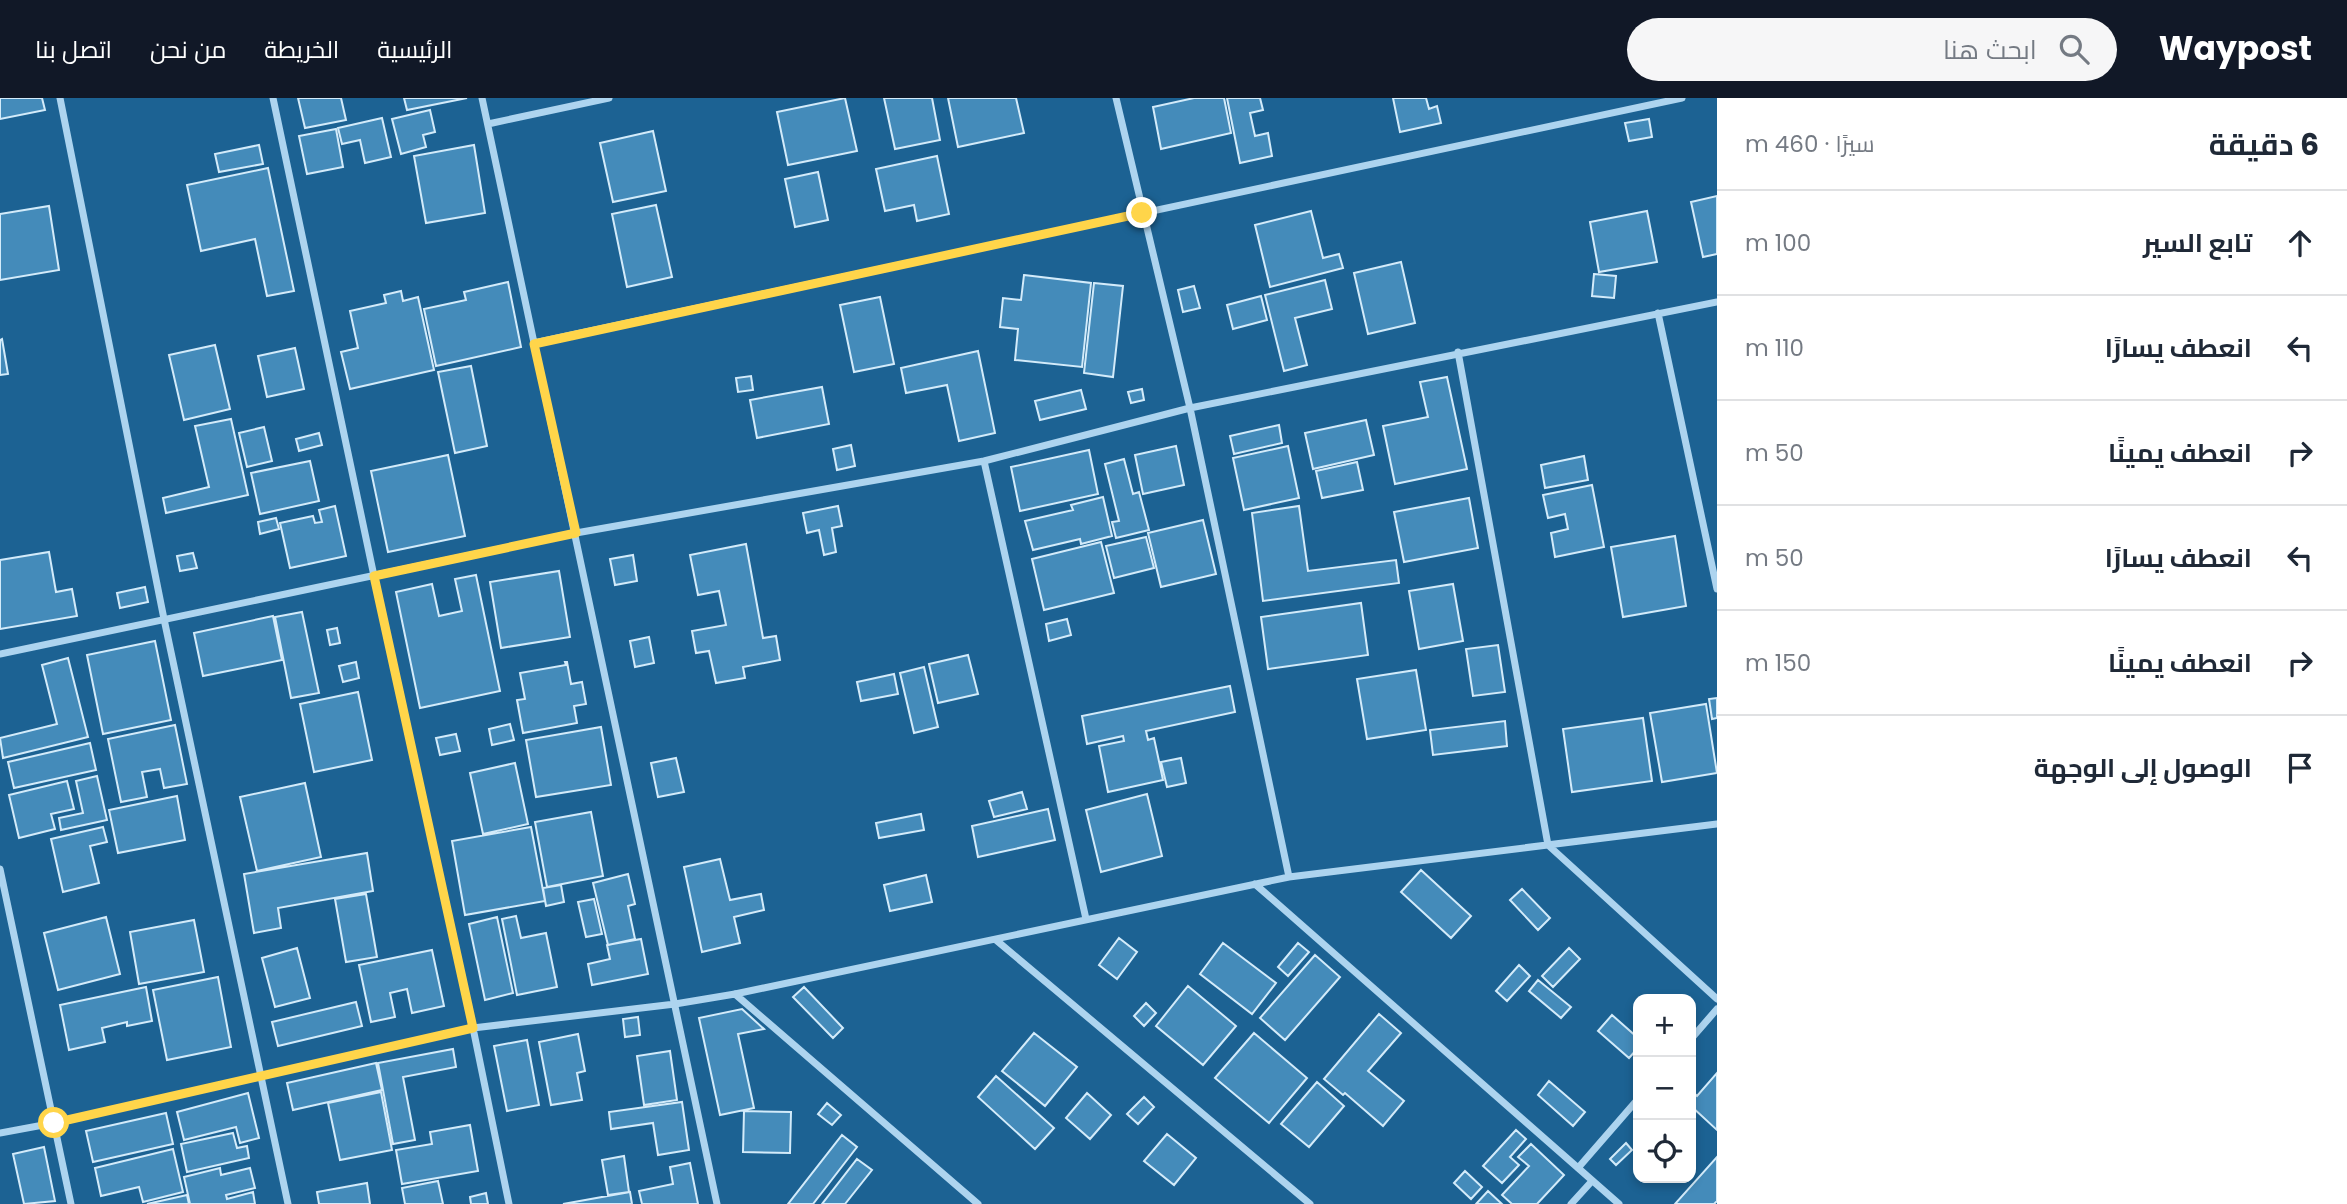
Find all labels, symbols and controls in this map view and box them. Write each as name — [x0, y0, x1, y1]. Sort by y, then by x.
search box — [1627, 18, 2117, 81]
text: Waypost — [2159, 25, 2312, 72]
icon: search — [2055, 30, 2093, 68]
text: ابحث هنا — [1943, 32, 2037, 68]
text: اتصل بنا — [35, 33, 112, 66]
text: من نحن — [150, 33, 226, 66]
text: الخريطة — [264, 33, 339, 66]
text: الرئيسية — [377, 33, 453, 66]
text: 6 دقيقة — [2209, 123, 2319, 166]
text: سيرًا · 460 m — [1745, 128, 1874, 160]
route end — [1126, 197, 1157, 228]
icon: ahead — [2281, 224, 2319, 262]
text: تابع السير — [2143, 225, 2252, 261]
text: 100 m — [1745, 227, 1811, 259]
icon: left — [2281, 329, 2319, 367]
text: انعطف يسارًا — [2105, 330, 2252, 366]
text: 110 m — [1745, 332, 1804, 364]
icon: right — [2281, 434, 2319, 472]
text: انعطف يمينًا — [2108, 435, 2252, 471]
text: 50 m — [1745, 437, 1804, 469]
icon: left — [2281, 539, 2319, 577]
text: انعطف يسارًا — [2105, 540, 2252, 576]
text: 50 m — [1745, 542, 1804, 574]
icon: right — [2281, 644, 2319, 682]
text: انعطف يمينًا — [2108, 645, 2252, 681]
text: 150 m — [1745, 647, 1811, 679]
icon: arrive — [2281, 749, 2319, 787]
text: الوصول إلى الوجهة — [2034, 750, 2252, 786]
map controls — [1633, 994, 1696, 1183]
button: + — [1633, 994, 1696, 1057]
button: − — [1633, 1057, 1696, 1120]
route start — [38, 1107, 69, 1138]
button: locate — [1633, 1120, 1696, 1183]

